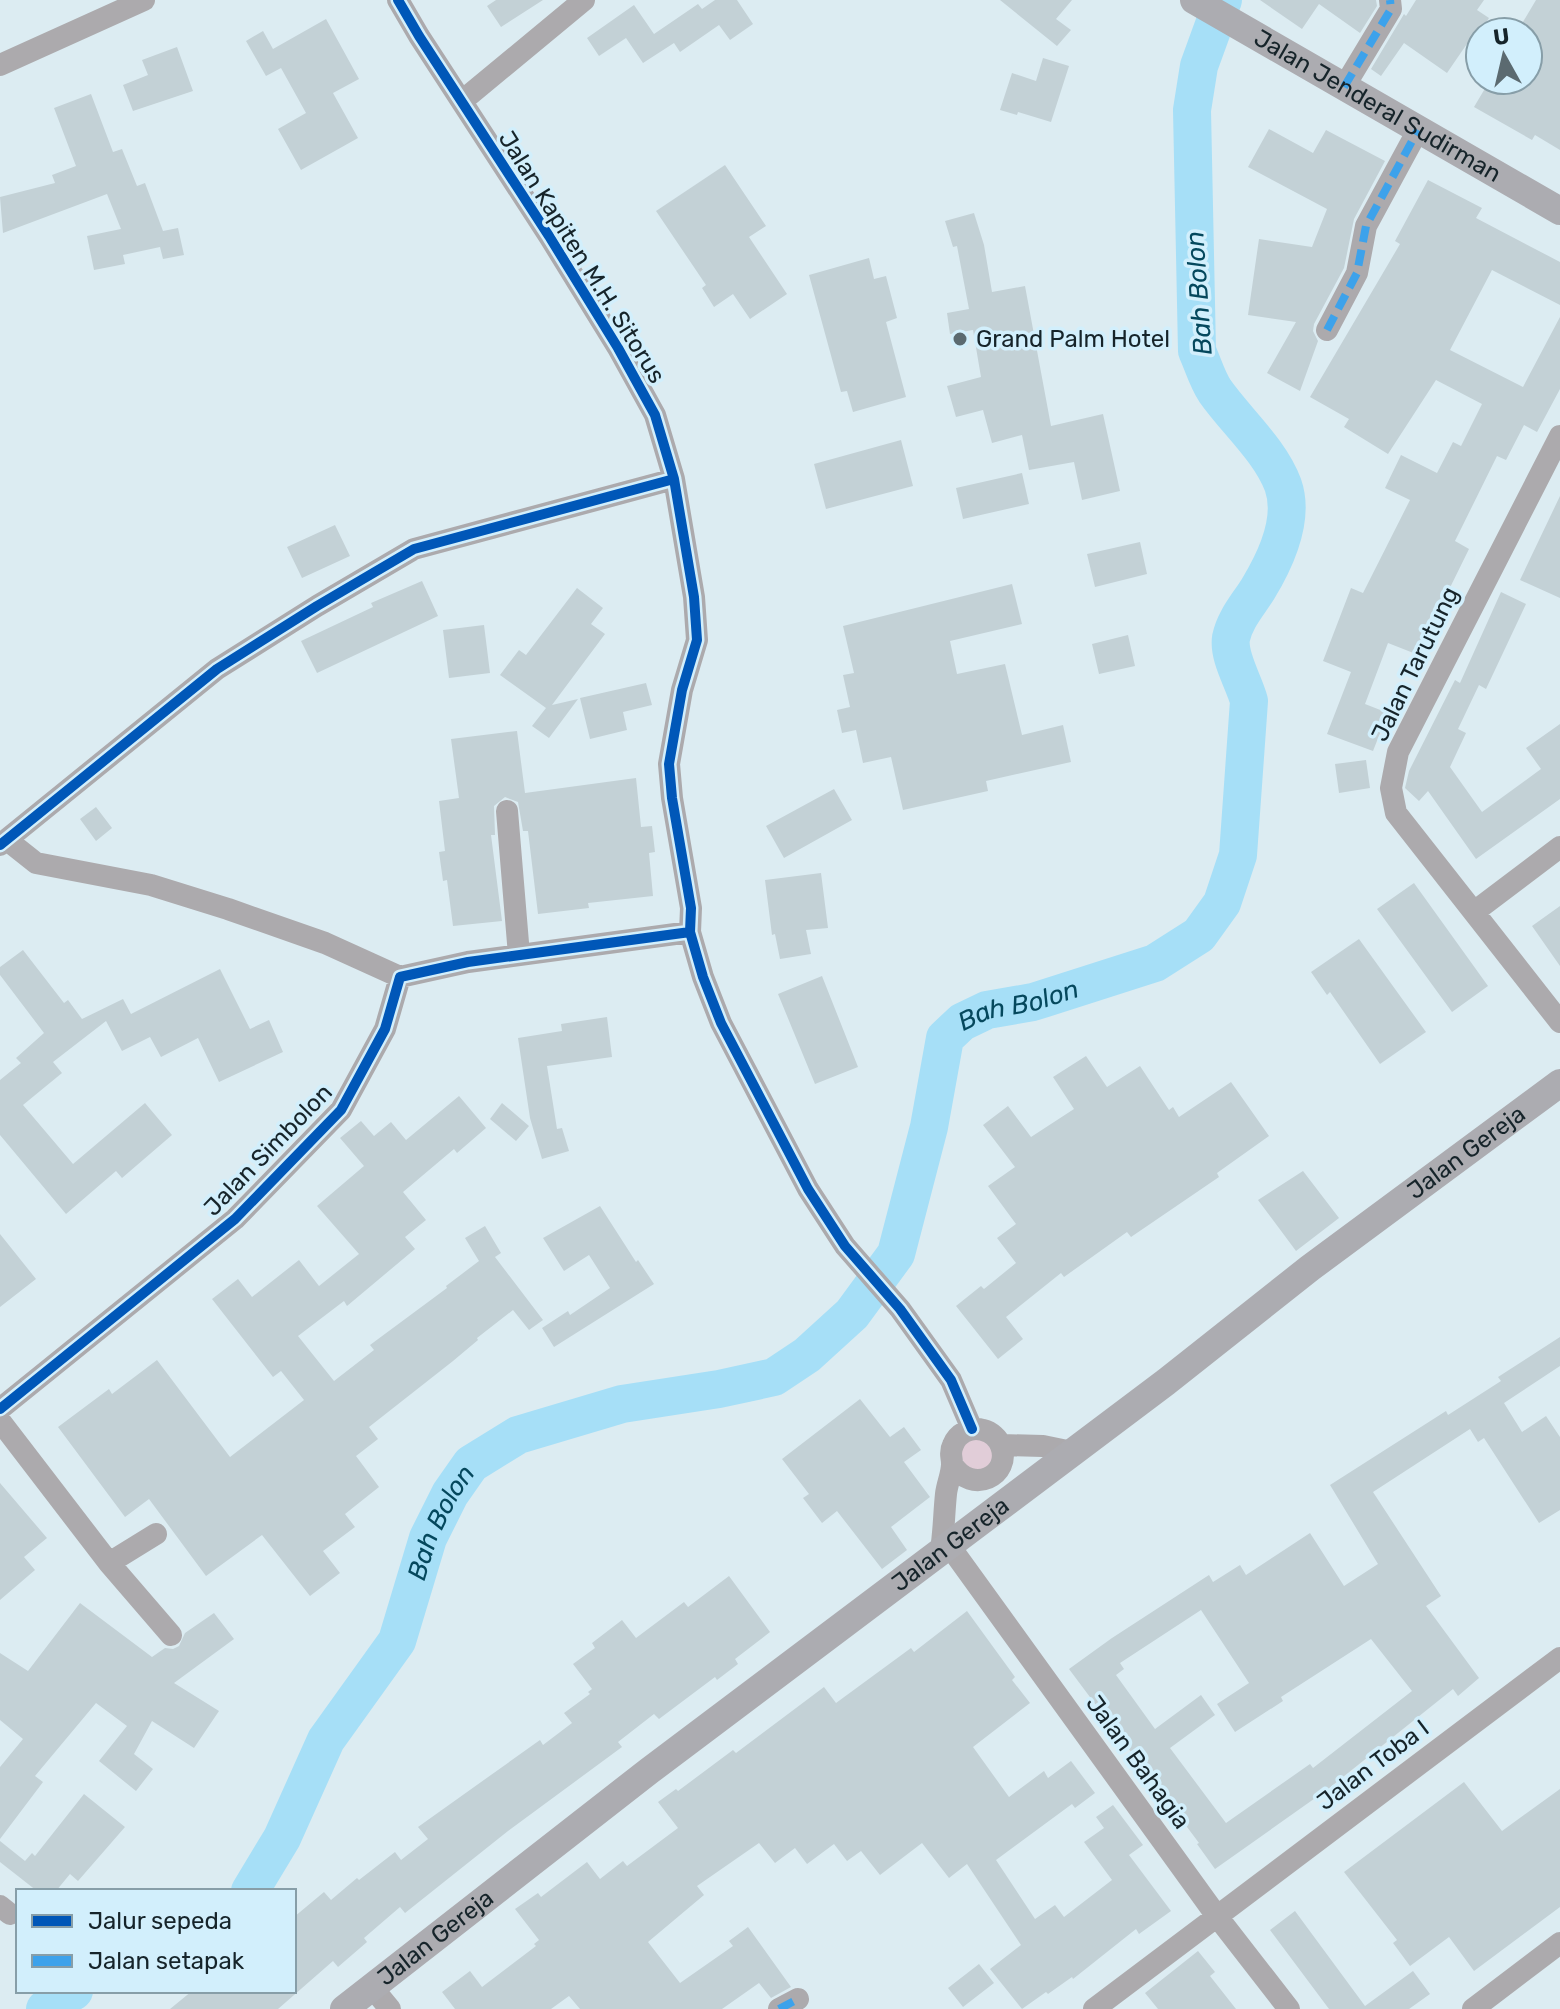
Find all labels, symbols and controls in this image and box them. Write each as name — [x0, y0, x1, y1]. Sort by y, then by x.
north arrow — [1464, 16, 1544, 96]
text: U — [1492, 22, 1511, 51]
street label: Jalan Jenderal Sudirman — [1249, 24, 1506, 188]
street label: Jalan Kapiten M.H. Sitorus — [493, 126, 671, 388]
water label: Bah Bolon — [1179, 230, 1219, 356]
place label: Grand Palm Hotel — [976, 325, 1170, 353]
marker: Grand Palm Hotel — [951, 330, 969, 348]
street label: Jalan Tarutung — [1365, 582, 1465, 746]
water label: Bah Bolon — [953, 973, 1083, 1037]
street label: Jalan Simbolon — [198, 1078, 338, 1222]
street label: Jalan Gereja — [1402, 1100, 1531, 1205]
water label: Bah Bolon — [401, 1459, 481, 1584]
street label: Jalan Gereja — [886, 1491, 1014, 1597]
street label: Jalan Bahagia — [1080, 1690, 1196, 1834]
street label: Jalan Toba I — [1312, 1714, 1434, 1816]
street label: Jalan Gereja — [372, 1884, 499, 1992]
legend — [16, 1889, 296, 1993]
text: Jalur sepeda — [88, 1907, 232, 1935]
text: Jalan setapak — [88, 1947, 245, 1975]

